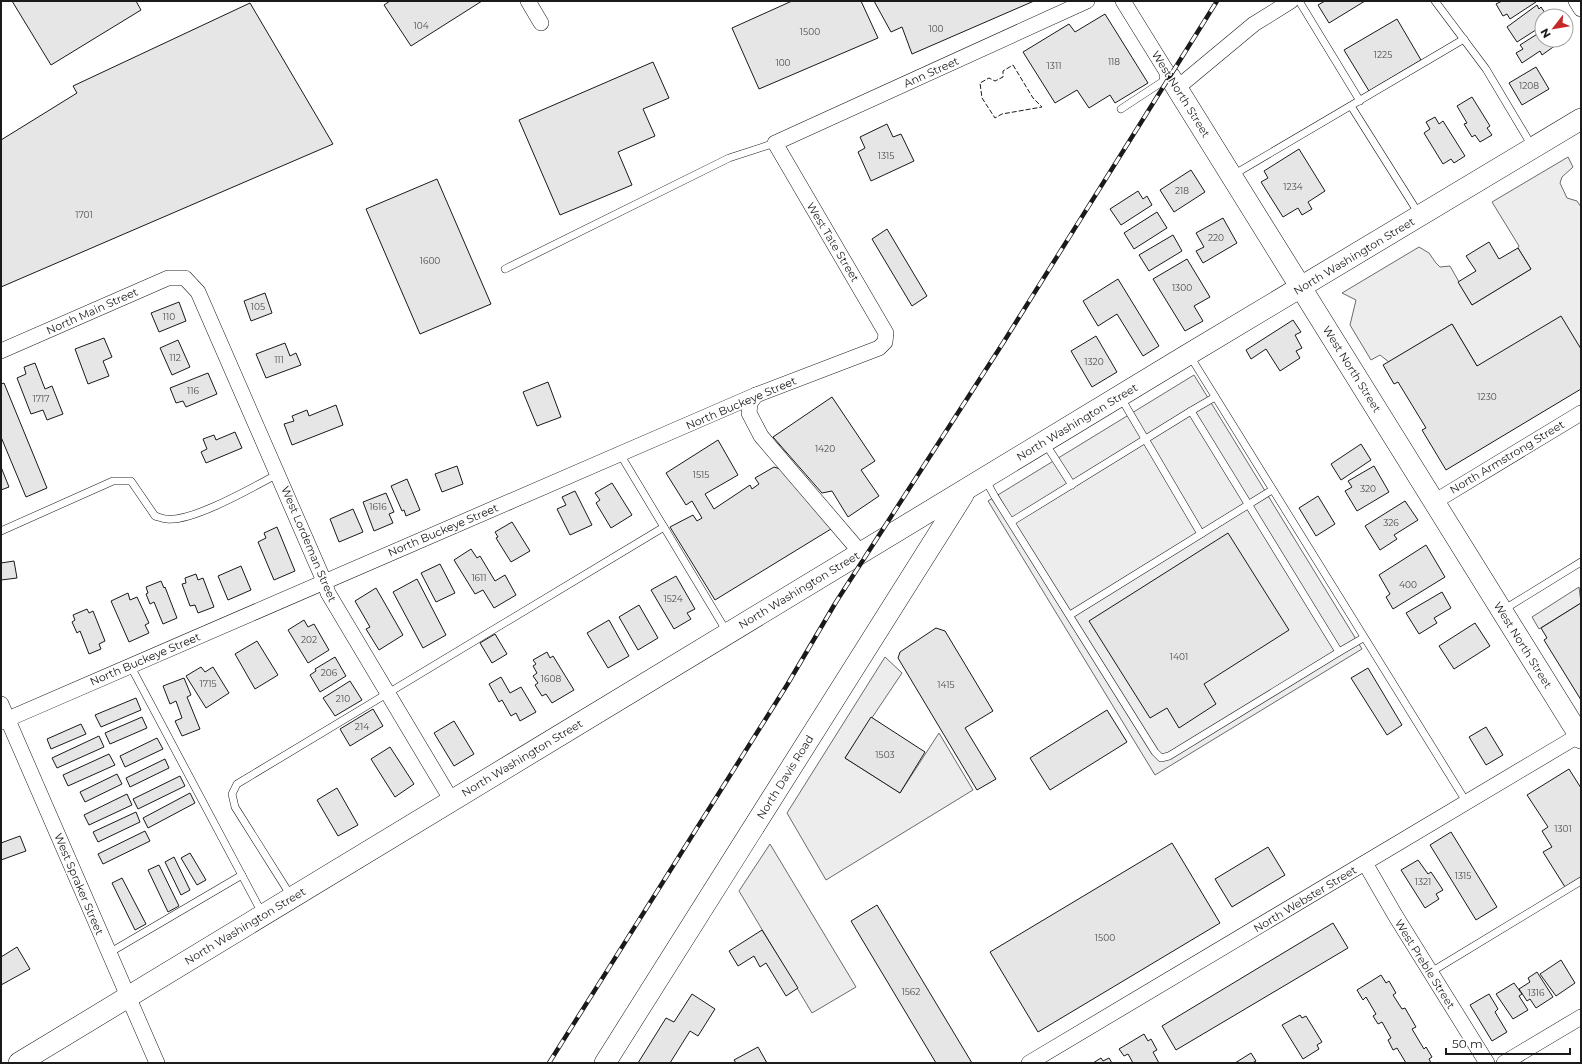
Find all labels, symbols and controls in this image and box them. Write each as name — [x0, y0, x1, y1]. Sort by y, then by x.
north arrow — [1534, 8, 1574, 48]
house number: 104 — [413, 20, 429, 31]
house number: 100 — [928, 23, 944, 34]
house number: 1500 — [800, 26, 820, 37]
text: N — [1537, 26, 1554, 41]
street label: West North Street — [1149, 48, 1214, 140]
house number: 1225 — [1374, 49, 1392, 60]
street label: Ann Street — [901, 53, 961, 90]
house number: 118 — [1108, 56, 1120, 67]
house number: 100 — [775, 57, 791, 68]
house number: 1311 — [1047, 60, 1061, 71]
house number: 1208 — [1519, 80, 1539, 91]
house number: 1315 — [878, 150, 894, 161]
house number: 1234 — [1283, 181, 1303, 192]
house number: 218 — [1175, 185, 1189, 196]
street label: West Tate Street — [804, 200, 863, 285]
house number: 1701 — [75, 209, 93, 220]
street label: North Washington Street — [1291, 214, 1418, 298]
house number: 220 — [1208, 232, 1224, 243]
house number: 1600 — [420, 255, 440, 266]
house number: 1300 — [1172, 282, 1192, 293]
street label: North Main Street — [44, 284, 140, 337]
house number: 105 — [251, 301, 265, 312]
house number: 110 — [163, 311, 175, 322]
street label: West North Street — [1320, 323, 1385, 415]
house number: 112 — [169, 352, 181, 363]
house number: 111 — [274, 354, 284, 365]
house number: 1320 — [1084, 356, 1104, 367]
street label: North Buckeye Street — [684, 373, 799, 433]
street label: North Washington Street — [1014, 380, 1141, 464]
house number: 116 — [187, 385, 200, 396]
house number: 1230 — [1477, 391, 1497, 402]
house number: 1717 — [32, 393, 50, 404]
street label: North Armstrong Street — [1447, 417, 1567, 497]
house number: 1420 — [815, 443, 835, 454]
house number: 1515 — [693, 469, 709, 480]
house number: 320 — [1360, 483, 1376, 494]
street label: West Lordeman Street — [278, 484, 340, 604]
street label: North Buckeye Street — [386, 500, 501, 560]
house number: 1616 — [369, 501, 387, 512]
house number: 326 — [1383, 517, 1399, 528]
street label: North Washington Street — [736, 548, 863, 632]
house number: 1611 — [471, 572, 487, 583]
house number: 400 — [1399, 579, 1417, 590]
house number: 1524 — [663, 593, 683, 604]
street label: West North Street — [1491, 599, 1556, 691]
street label: North Buckeye Street — [88, 629, 203, 689]
house number: 202 — [301, 634, 317, 645]
house number: 1401 — [1170, 651, 1188, 662]
house number: 206 — [321, 667, 338, 678]
house number: 1608 — [541, 673, 561, 684]
house number: 1715 — [200, 678, 216, 689]
house number: 1415 — [937, 679, 955, 690]
house number: 210 — [336, 693, 350, 704]
street label: North Washington Street — [459, 716, 586, 800]
house number: 214 — [355, 721, 369, 732]
street label: North Davis Road — [753, 732, 817, 822]
house number: 1503 — [875, 749, 895, 760]
house number: 1301 — [1554, 823, 1572, 834]
street label: West Spraker Street — [51, 831, 107, 937]
street label: North Webster Street — [1251, 862, 1360, 935]
house number: 1315 — [1455, 870, 1471, 881]
house number: 1321 — [1415, 876, 1431, 887]
street label: North Washington Street — [182, 884, 309, 968]
street label: West Preble Street — [1392, 917, 1458, 1012]
house number: 1500 — [1095, 932, 1115, 943]
house number: 1562 — [902, 986, 920, 997]
house number: 1316 — [1527, 987, 1545, 998]
scale bar — [1446, 1030, 1570, 1056]
text: 50 m — [1452, 1036, 1483, 1051]

